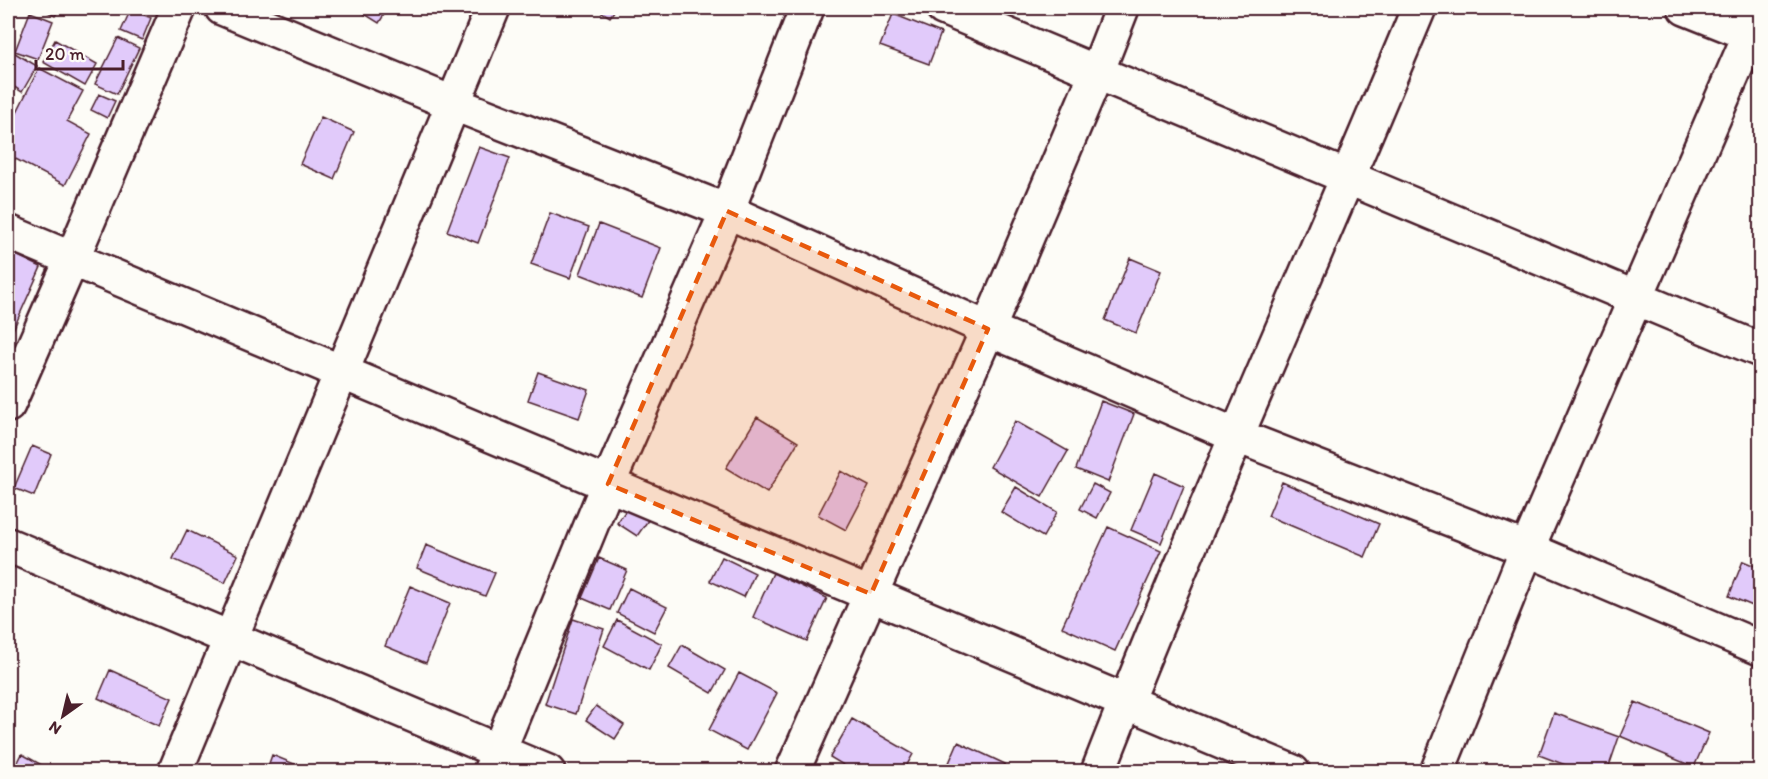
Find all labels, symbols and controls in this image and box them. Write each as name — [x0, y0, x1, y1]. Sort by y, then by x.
scale bar — [36, 33, 123, 71]
text: 20 m — [45, 43, 85, 65]
north arrow — [33, 686, 93, 746]
text: N — [45, 717, 65, 739]

